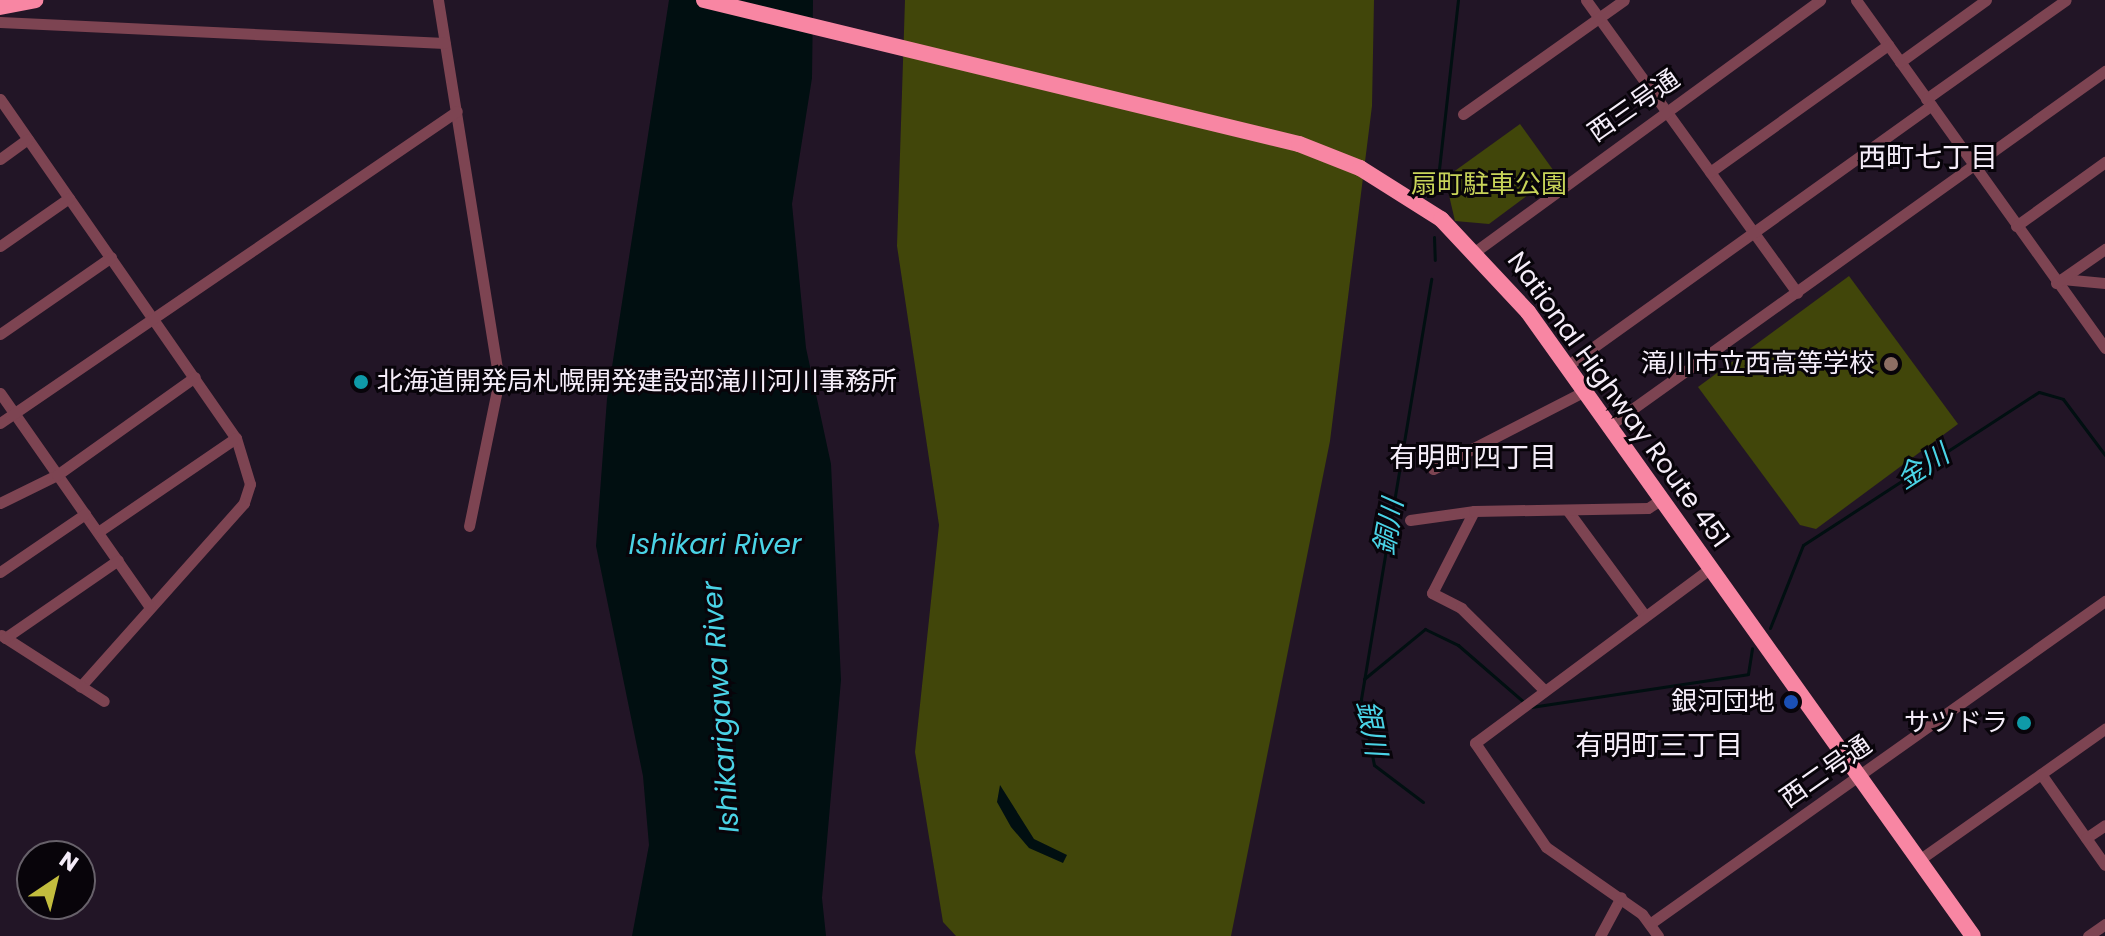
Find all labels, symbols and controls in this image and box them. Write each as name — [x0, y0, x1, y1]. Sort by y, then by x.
street label: 西三号通 — [1582, 63, 1686, 149]
district label: 西町七丁目 — [1858, 141, 1998, 175]
park label: 扇町駐車公園 — [1411, 169, 1567, 201]
street label: National Highway Route 451 — [1500, 246, 1736, 554]
place label: 滝川市立西高等学校 — [1641, 348, 1875, 380]
marker: 滝川市立西高等学校 — [1882, 355, 1900, 373]
place label: 北海道開発局札幌開発建設部滝川河川事務所 — [377, 366, 897, 398]
marker: 北海道開発局札幌開発建設部滝川河川事務所 — [352, 373, 370, 391]
water label: 金川 — [1890, 438, 1956, 496]
district label: 有明町四丁目 — [1389, 441, 1557, 475]
water label: 銅川 — [1368, 497, 1410, 557]
water label: Ishikari River — [629, 528, 801, 562]
water label: Ishikarigawa River — [695, 580, 747, 834]
place label: 銀河団地 — [1671, 686, 1775, 718]
marker: 銀河団地 — [1782, 693, 1800, 711]
water label: 銀川 — [1349, 697, 1393, 759]
place label: サツドラ — [1904, 707, 2008, 739]
marker: サツドラ — [2015, 714, 2033, 732]
district label: 有明町三丁目 — [1575, 729, 1743, 763]
street label: 西二号通 — [1774, 729, 1878, 815]
north arrow — [16, 840, 96, 920]
text: N — [53, 844, 85, 879]

